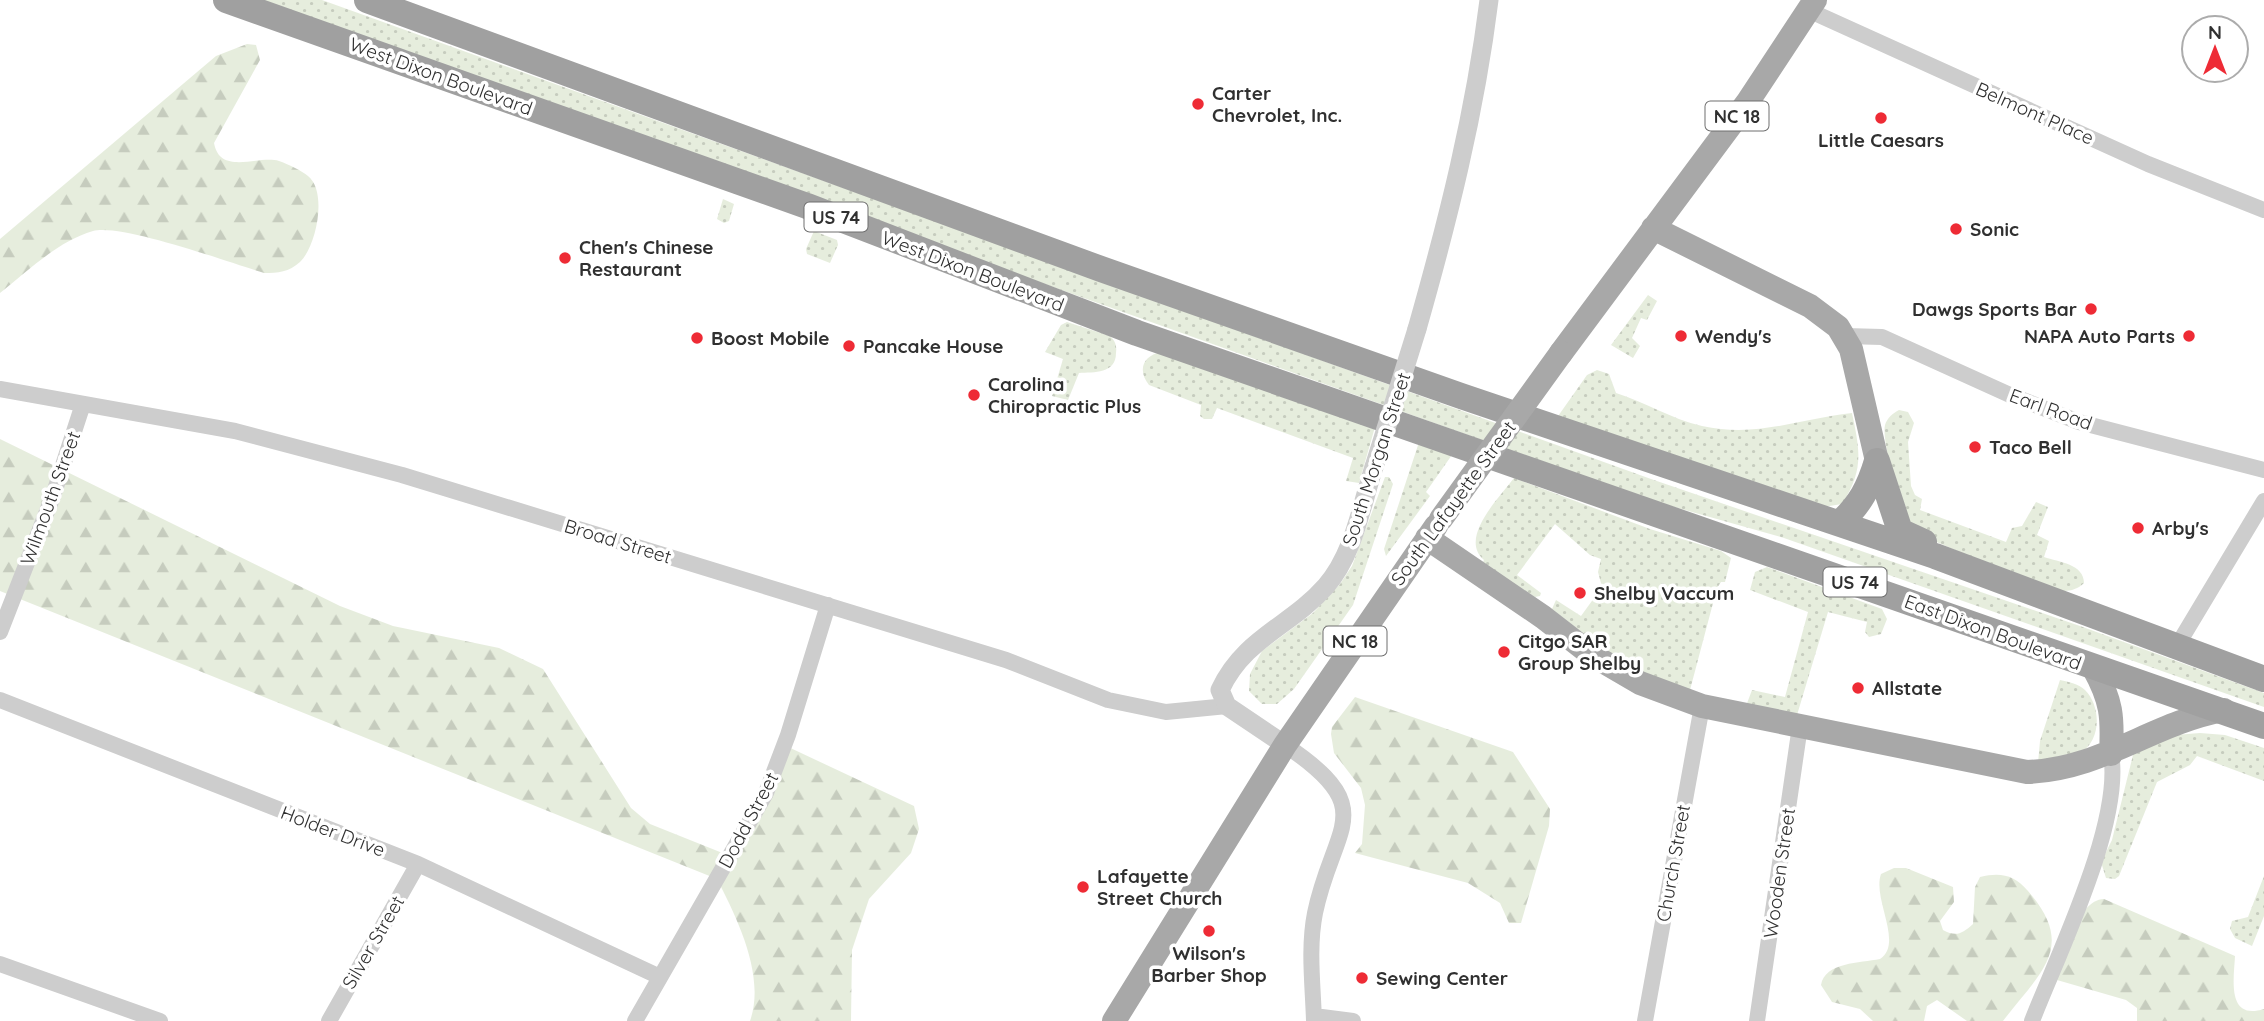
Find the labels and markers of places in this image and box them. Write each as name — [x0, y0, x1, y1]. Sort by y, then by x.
place label: Carter Chevrolet, Inc. — [1212, 81, 1342, 127]
marker: Carter Chevrolet, Inc. — [1190, 96, 1206, 112]
marker: Little Caesars — [1873, 110, 1889, 126]
place label: Little Caesars — [1818, 128, 1944, 152]
place label: Sonic — [1970, 217, 2019, 241]
marker: Sonic — [1948, 221, 1964, 237]
place label: Chen's Chinese Restaurant — [579, 235, 714, 281]
marker: Chen's Chinese Restaurant — [557, 250, 573, 266]
place label: Dawgs Sports Bar — [1912, 297, 2077, 321]
marker: Dawgs Sports Bar — [2083, 301, 2099, 317]
place label: Wendy's — [1695, 324, 1771, 348]
place label: NAPA Auto Parts — [2024, 324, 2175, 348]
place label: Boost Mobile — [711, 326, 829, 350]
marker: Wendy's — [1673, 328, 1689, 344]
marker: NAPA Auto Parts — [2181, 328, 2197, 344]
marker: Boost Mobile — [689, 330, 705, 346]
place label: Pancake House — [863, 334, 1003, 358]
marker: Pancake House — [841, 338, 857, 354]
place label: Carolina Chiropractic Plus — [988, 372, 1141, 418]
marker: Carolina Chiropractic Plus — [966, 387, 982, 403]
place label: Taco Bell — [1989, 435, 2072, 459]
marker: Taco Bell — [1967, 439, 1983, 455]
place label: Arby's — [2152, 516, 2209, 540]
marker: Arby's — [2130, 520, 2146, 536]
place label: Shelby Vaccum — [1594, 581, 1734, 605]
marker: Shelby Vaccum — [1572, 585, 1588, 601]
place label: Citgo SAR Group Shelby — [1518, 629, 1641, 675]
marker: Citgo SAR Group Shelby — [1496, 644, 1512, 660]
place label: Allstate — [1872, 676, 1942, 700]
marker: Allstate — [1850, 680, 1866, 696]
place label: Lafayette Street Church — [1097, 864, 1223, 910]
marker: Lafayette Street Church — [1075, 879, 1091, 895]
marker: Wilson's Barber Shop — [1201, 923, 1217, 939]
place label: Wilson's Barber Shop — [1151, 941, 1267, 987]
place label: Sewing Center — [1376, 966, 1508, 990]
marker: Sewing Center — [1354, 970, 1370, 986]

